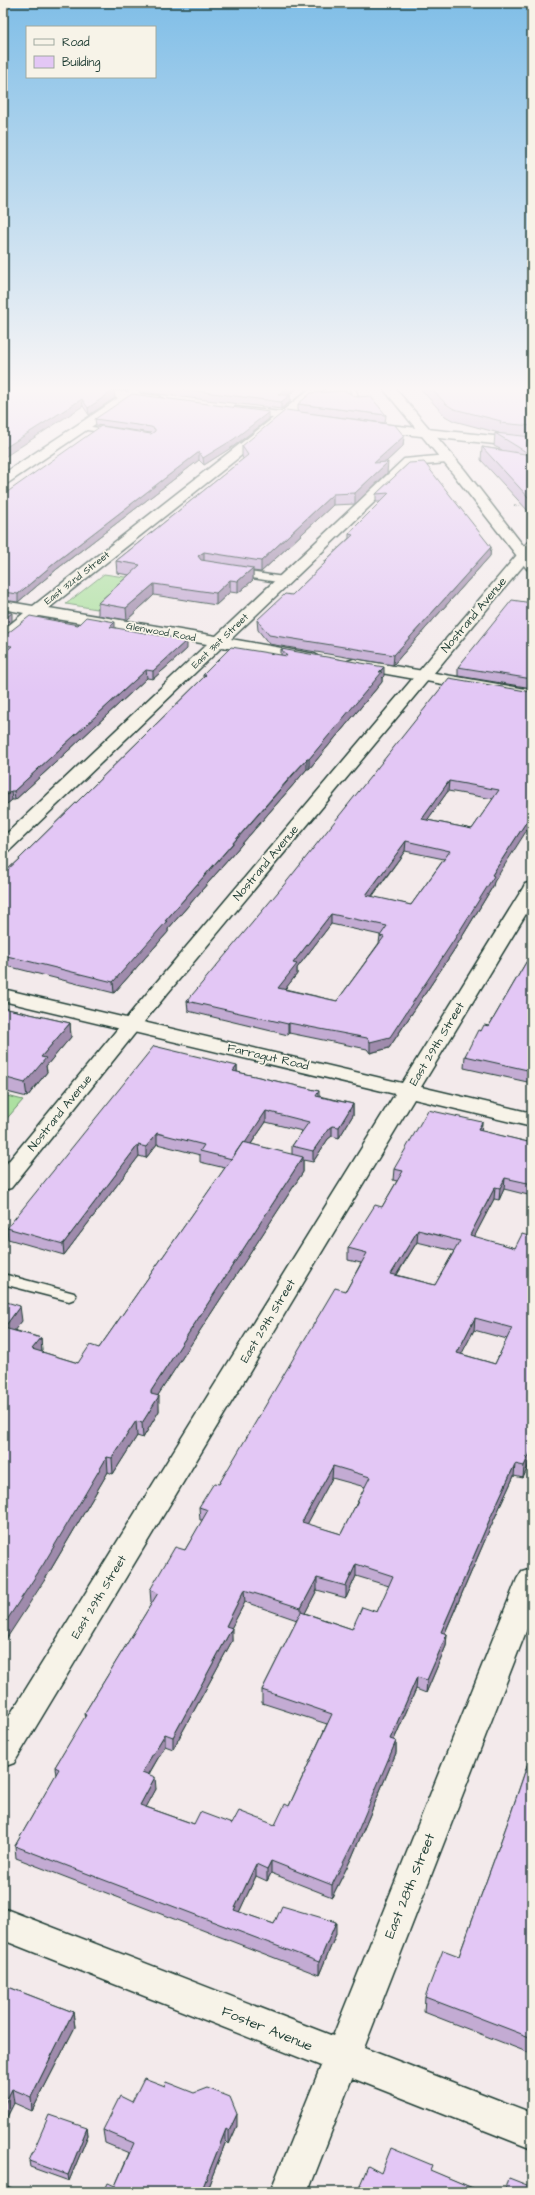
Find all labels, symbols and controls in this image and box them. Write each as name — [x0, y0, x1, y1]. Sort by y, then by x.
legend — [26, 26, 156, 78]
text: Road — [62, 34, 90, 51]
text: Building — [62, 54, 100, 72]
street label: East 32nd Street — [41, 548, 113, 608]
street label: Nostrand Avenue — [437, 573, 511, 656]
street label: East 31st Street — [188, 610, 252, 672]
street label: Glenwood Road — [125, 619, 197, 645]
street label: Nostrand Avenue — [229, 821, 303, 904]
street label: East 29th Street — [405, 999, 469, 1089]
street label: Farragut Road — [225, 1039, 310, 1076]
street label: Nostrand Avenue — [24, 1071, 96, 1155]
street label: East 29th Street — [236, 1276, 300, 1366]
street label: East 29th Street — [67, 1552, 131, 1642]
street label: East 28th Street — [380, 1830, 440, 1942]
street label: Foster Avenue — [218, 2002, 316, 2057]

